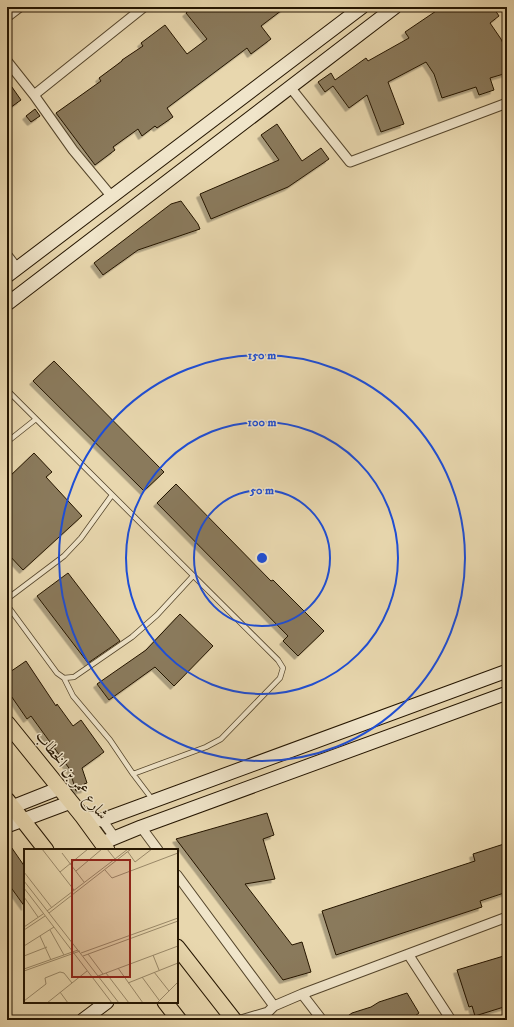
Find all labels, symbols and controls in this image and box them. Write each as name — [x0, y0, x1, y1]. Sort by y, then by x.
text: 150 m — [248, 348, 276, 363]
text: 100 m — [248, 415, 276, 430]
text: 50 m — [249, 483, 274, 498]
centre of rings — [255, 551, 269, 565]
street label: شارع عمر بن الخطاب — [29, 726, 113, 825]
inset map — [24, 849, 178, 1003]

